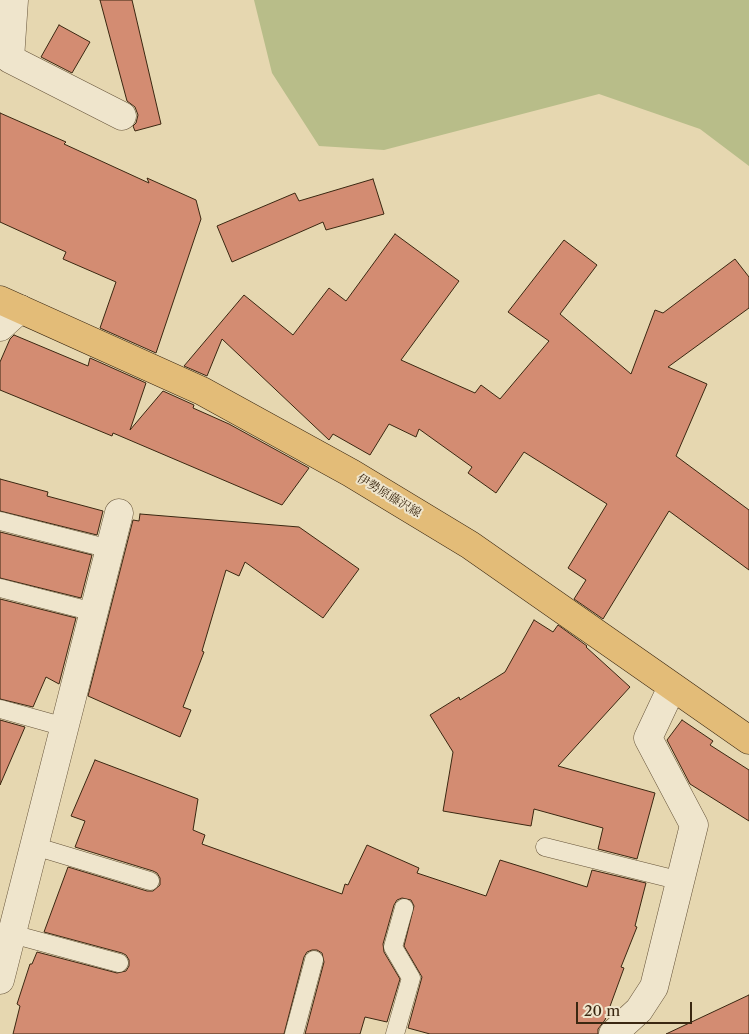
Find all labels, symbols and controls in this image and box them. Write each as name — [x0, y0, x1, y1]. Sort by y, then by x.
street label: 伊勢原藤沢線 — [354, 471, 424, 521]
scale bar — [579, 992, 695, 1024]
text: 20 m — [584, 1001, 620, 1020]

